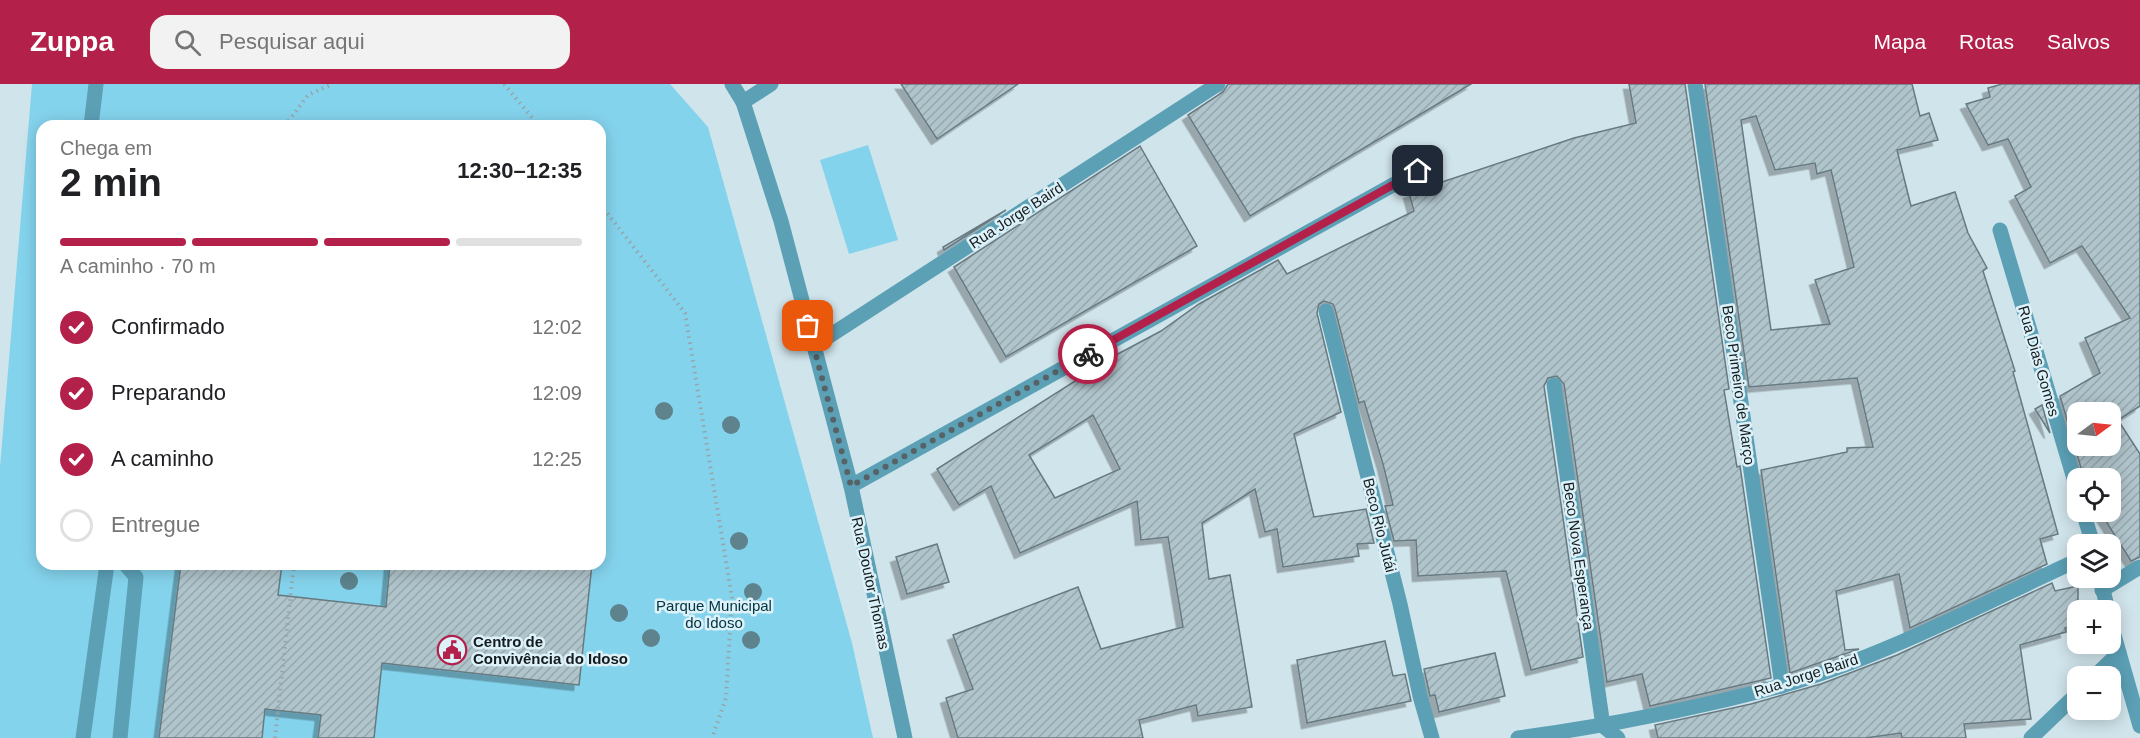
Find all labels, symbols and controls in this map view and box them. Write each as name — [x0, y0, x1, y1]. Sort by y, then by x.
search box — [150, 15, 570, 69]
text: Zuppa — [30, 26, 114, 57]
icon: search — [171, 26, 204, 59]
text: Pesquisar aqui — [219, 29, 365, 54]
text: Mapa — [1874, 30, 1926, 53]
text: Rotas — [1959, 30, 2014, 53]
text: Salvos — [2047, 30, 2110, 53]
text: Chega em — [60, 137, 152, 159]
pin — [1392, 145, 1443, 196]
icon: home — [1401, 154, 1434, 187]
text: 12:30–12:35 — [457, 158, 582, 183]
text: 2 min — [60, 161, 162, 204]
street label: Rua Jorge Baird — [966, 178, 1066, 252]
text: A caminho · 70 m — [60, 255, 216, 277]
pin — [782, 300, 833, 351]
street label: Beco Primeiro de Março — [1719, 304, 1759, 466]
street label: Rua Dias Gomes — [2015, 304, 2063, 418]
icon: bag — [791, 309, 824, 342]
icon: check — [60, 311, 93, 344]
text: Confirmado — [111, 314, 225, 339]
text: 12:02 — [532, 316, 582, 338]
courier — [1058, 324, 1118, 384]
icon: bike — [1072, 338, 1105, 371]
icon: check — [60, 377, 93, 410]
text: Preparando — [111, 380, 226, 405]
text: 12:09 — [532, 382, 582, 404]
north arrow — [2067, 402, 2121, 456]
map controls — [2067, 402, 2121, 720]
icon: check — [60, 443, 93, 476]
text: A caminho — [111, 446, 214, 471]
text: 12:25 — [532, 448, 582, 470]
button: locate — [2067, 468, 2121, 522]
street label: Beco Rio Jutái — [1360, 476, 1400, 574]
street label: Beco Nova Esperança — [1560, 481, 1598, 632]
text: Entregue — [111, 512, 200, 537]
street label: Rua Doutor Thomas — [849, 515, 893, 651]
button: layers — [2067, 534, 2121, 588]
park label: Parque Municipal do Idoso — [656, 597, 772, 631]
button: + — [2067, 600, 2121, 654]
place label: Centro de Convivência do Idoso — [473, 633, 628, 667]
public building icon: Centro de Convivência do Idoso — [436, 634, 468, 666]
street label: Rua Jorge Baird — [1752, 650, 1860, 700]
button: − — [2067, 666, 2121, 720]

